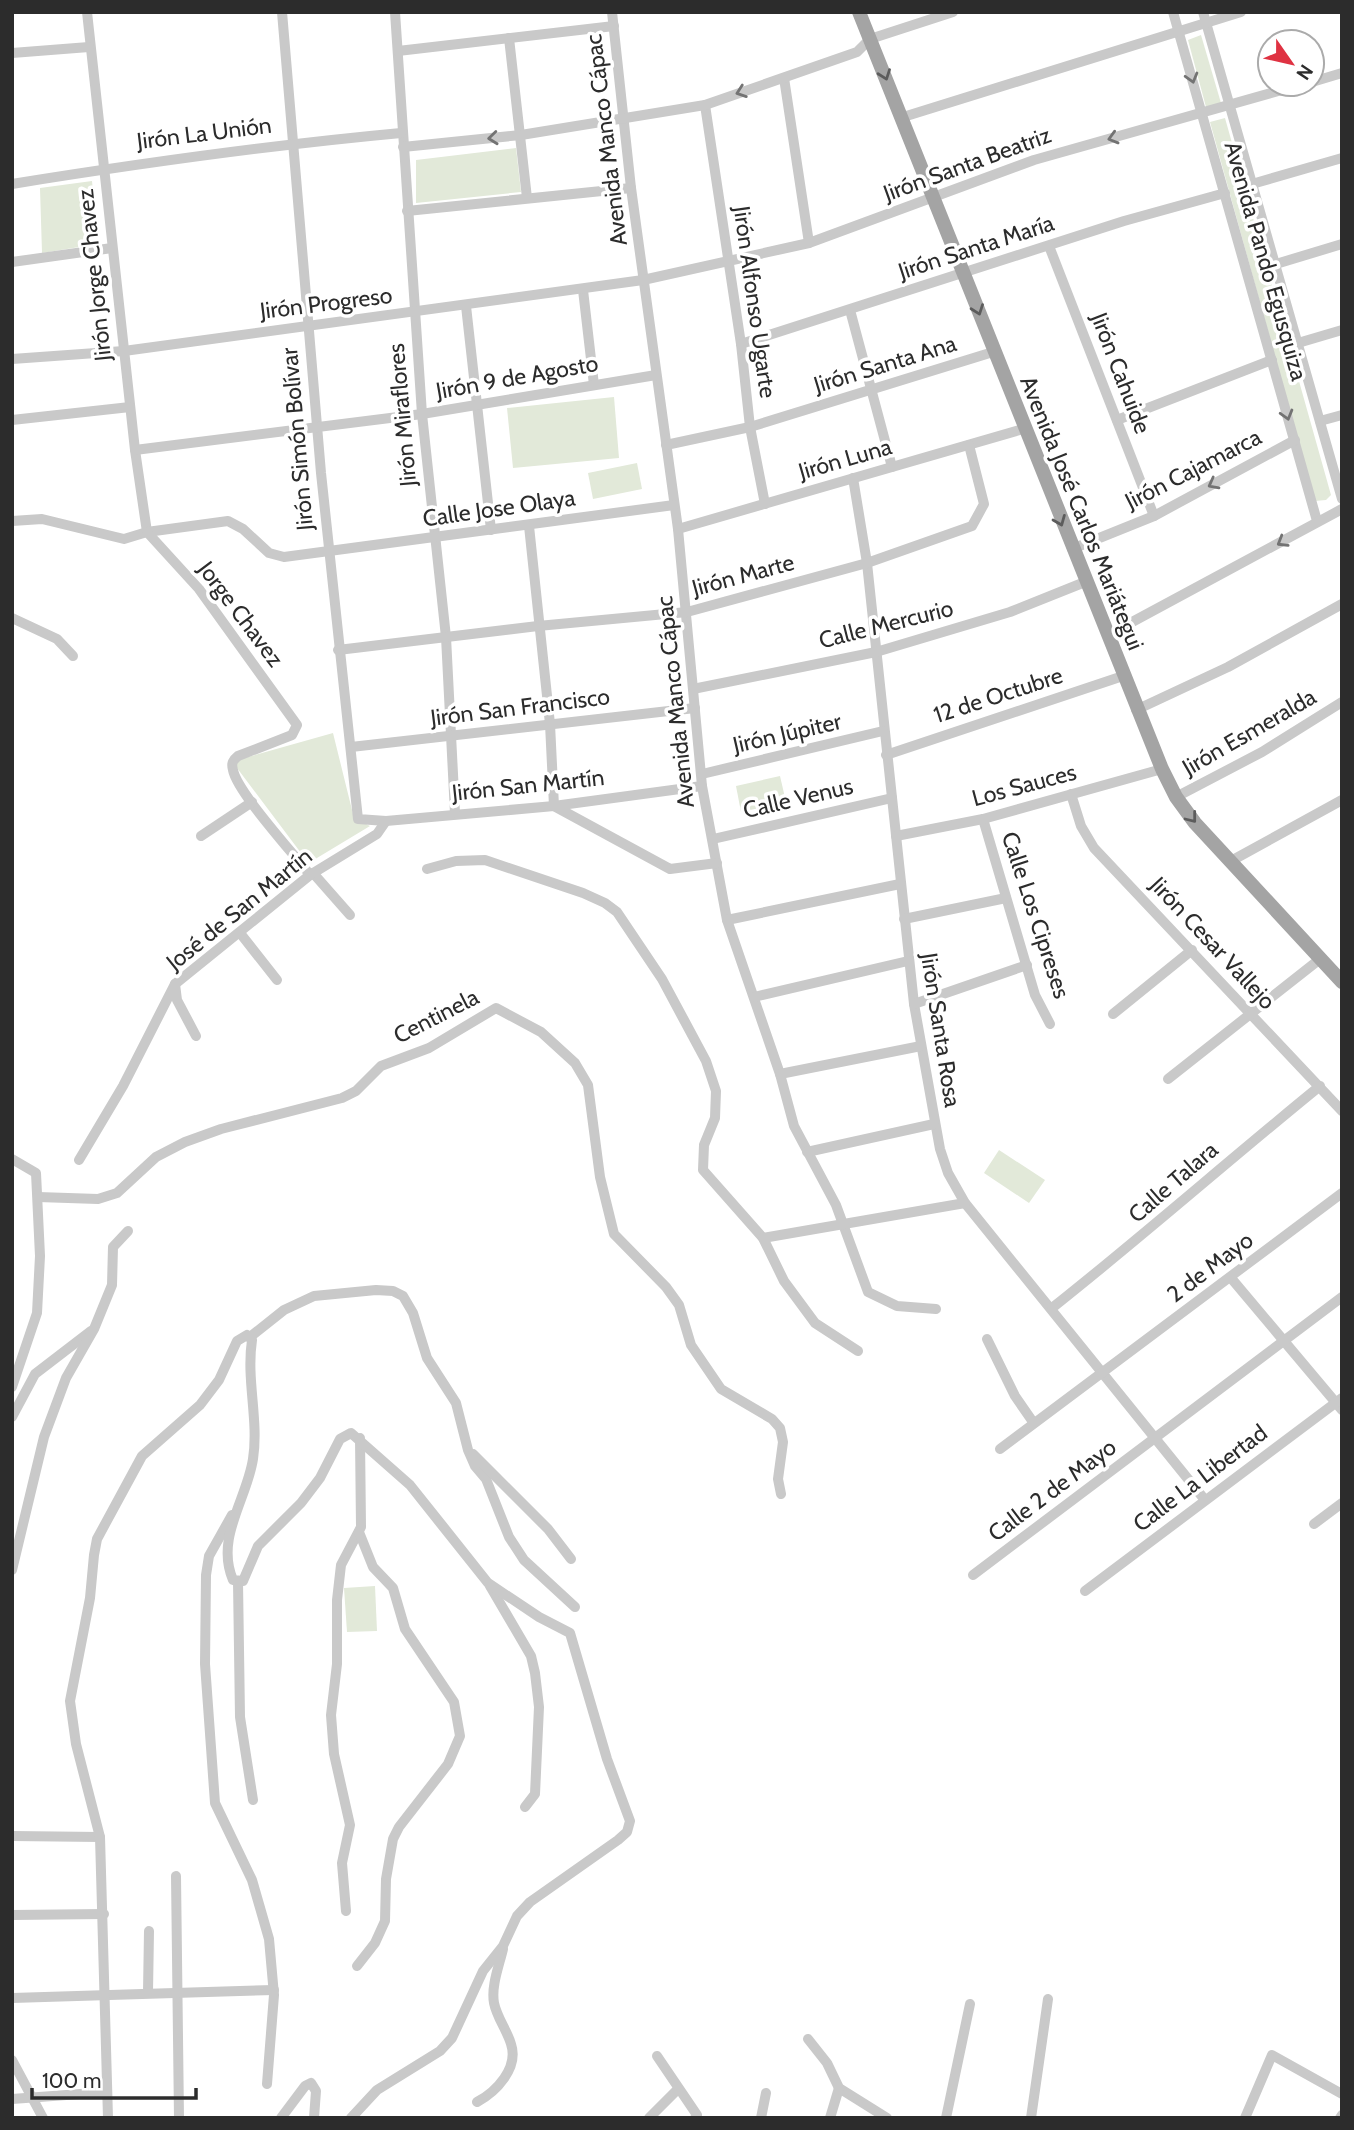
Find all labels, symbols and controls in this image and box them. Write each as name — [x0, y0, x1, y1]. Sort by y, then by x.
north arrow — [1256, 28, 1326, 98]
street label: Avenida Manco Cápac — [579, 33, 633, 247]
text: N — [1291, 60, 1318, 84]
one-way arrow — [876, 69, 890, 81]
one-way arrow — [1184, 72, 1198, 84]
one-way arrow — [735, 84, 747, 99]
street label: Jirón La Unión — [134, 111, 273, 155]
street label: Jirón Santa Beatriz — [878, 121, 1055, 208]
one-way arrow — [488, 130, 499, 145]
one-way arrow — [1107, 130, 1119, 144]
street label: Avenida Pando Egusquiza — [1218, 138, 1314, 384]
street label: Jirón Jorge Chavez — [71, 187, 117, 363]
street label: Jirón Alfonso Ugarte — [728, 203, 782, 400]
street label: Jirón Santa María — [894, 209, 1057, 286]
street label: Jirón Progreso — [257, 281, 394, 325]
one-way arrow — [970, 303, 984, 315]
street label: Jirón Cahuide — [1085, 308, 1157, 438]
street label: Jirón Santa Ana — [809, 329, 960, 399]
street label: Jirón Miraflores — [382, 342, 422, 489]
street label: Jirón Simón Bolívar — [275, 346, 319, 533]
street label: Jirón 9 de Agosto — [433, 349, 600, 405]
street label: Avenida José Carlos Mariátegui — [1014, 372, 1150, 654]
one-way arrow — [1279, 408, 1294, 420]
street label: Jirón Cajamarca — [1119, 423, 1266, 516]
street label: Jirón Luna — [794, 432, 895, 486]
one-way arrow — [1208, 476, 1220, 489]
street label: Calle Jose Olaya — [421, 483, 577, 533]
one-way arrow — [1052, 515, 1066, 527]
one-way arrow — [1277, 534, 1290, 547]
street label: Jirón Marte — [688, 548, 797, 602]
street label: Jorge Chavez — [192, 555, 290, 672]
street label: Calle Mercurio — [816, 594, 956, 654]
street label: Avenida Manco Cápac — [650, 595, 700, 809]
street label: 12 de Octubre — [930, 661, 1066, 729]
street label: Jirón San Francisco — [428, 682, 611, 732]
street label: Jirón Esmeralda — [1176, 682, 1321, 782]
street label: Jirón Júpiter — [729, 707, 845, 759]
street label: Los Sauces — [969, 758, 1079, 812]
street label: Jirón San Martín — [449, 763, 606, 807]
street label: Calle Venus — [740, 772, 856, 824]
one-way arrow — [1183, 811, 1196, 823]
street label: Calle Los Cipreses — [996, 828, 1076, 1002]
street label: José de San Martín — [160, 842, 317, 977]
street label: Jirón Cesar Vallejo — [1144, 870, 1282, 1015]
street label: Jirón Santa Rosa — [915, 950, 967, 1109]
street label: Centinela — [389, 983, 483, 1049]
street label: Calle Talara — [1123, 1136, 1223, 1228]
street label: 2 de Mayo — [1162, 1226, 1258, 1308]
street label: Calle La Libertad — [1128, 1419, 1272, 1537]
street label: Calle 2 de Mayo — [982, 1433, 1122, 1547]
scale bar — [32, 2056, 196, 2100]
text: 100 m — [42, 2068, 101, 2093]

